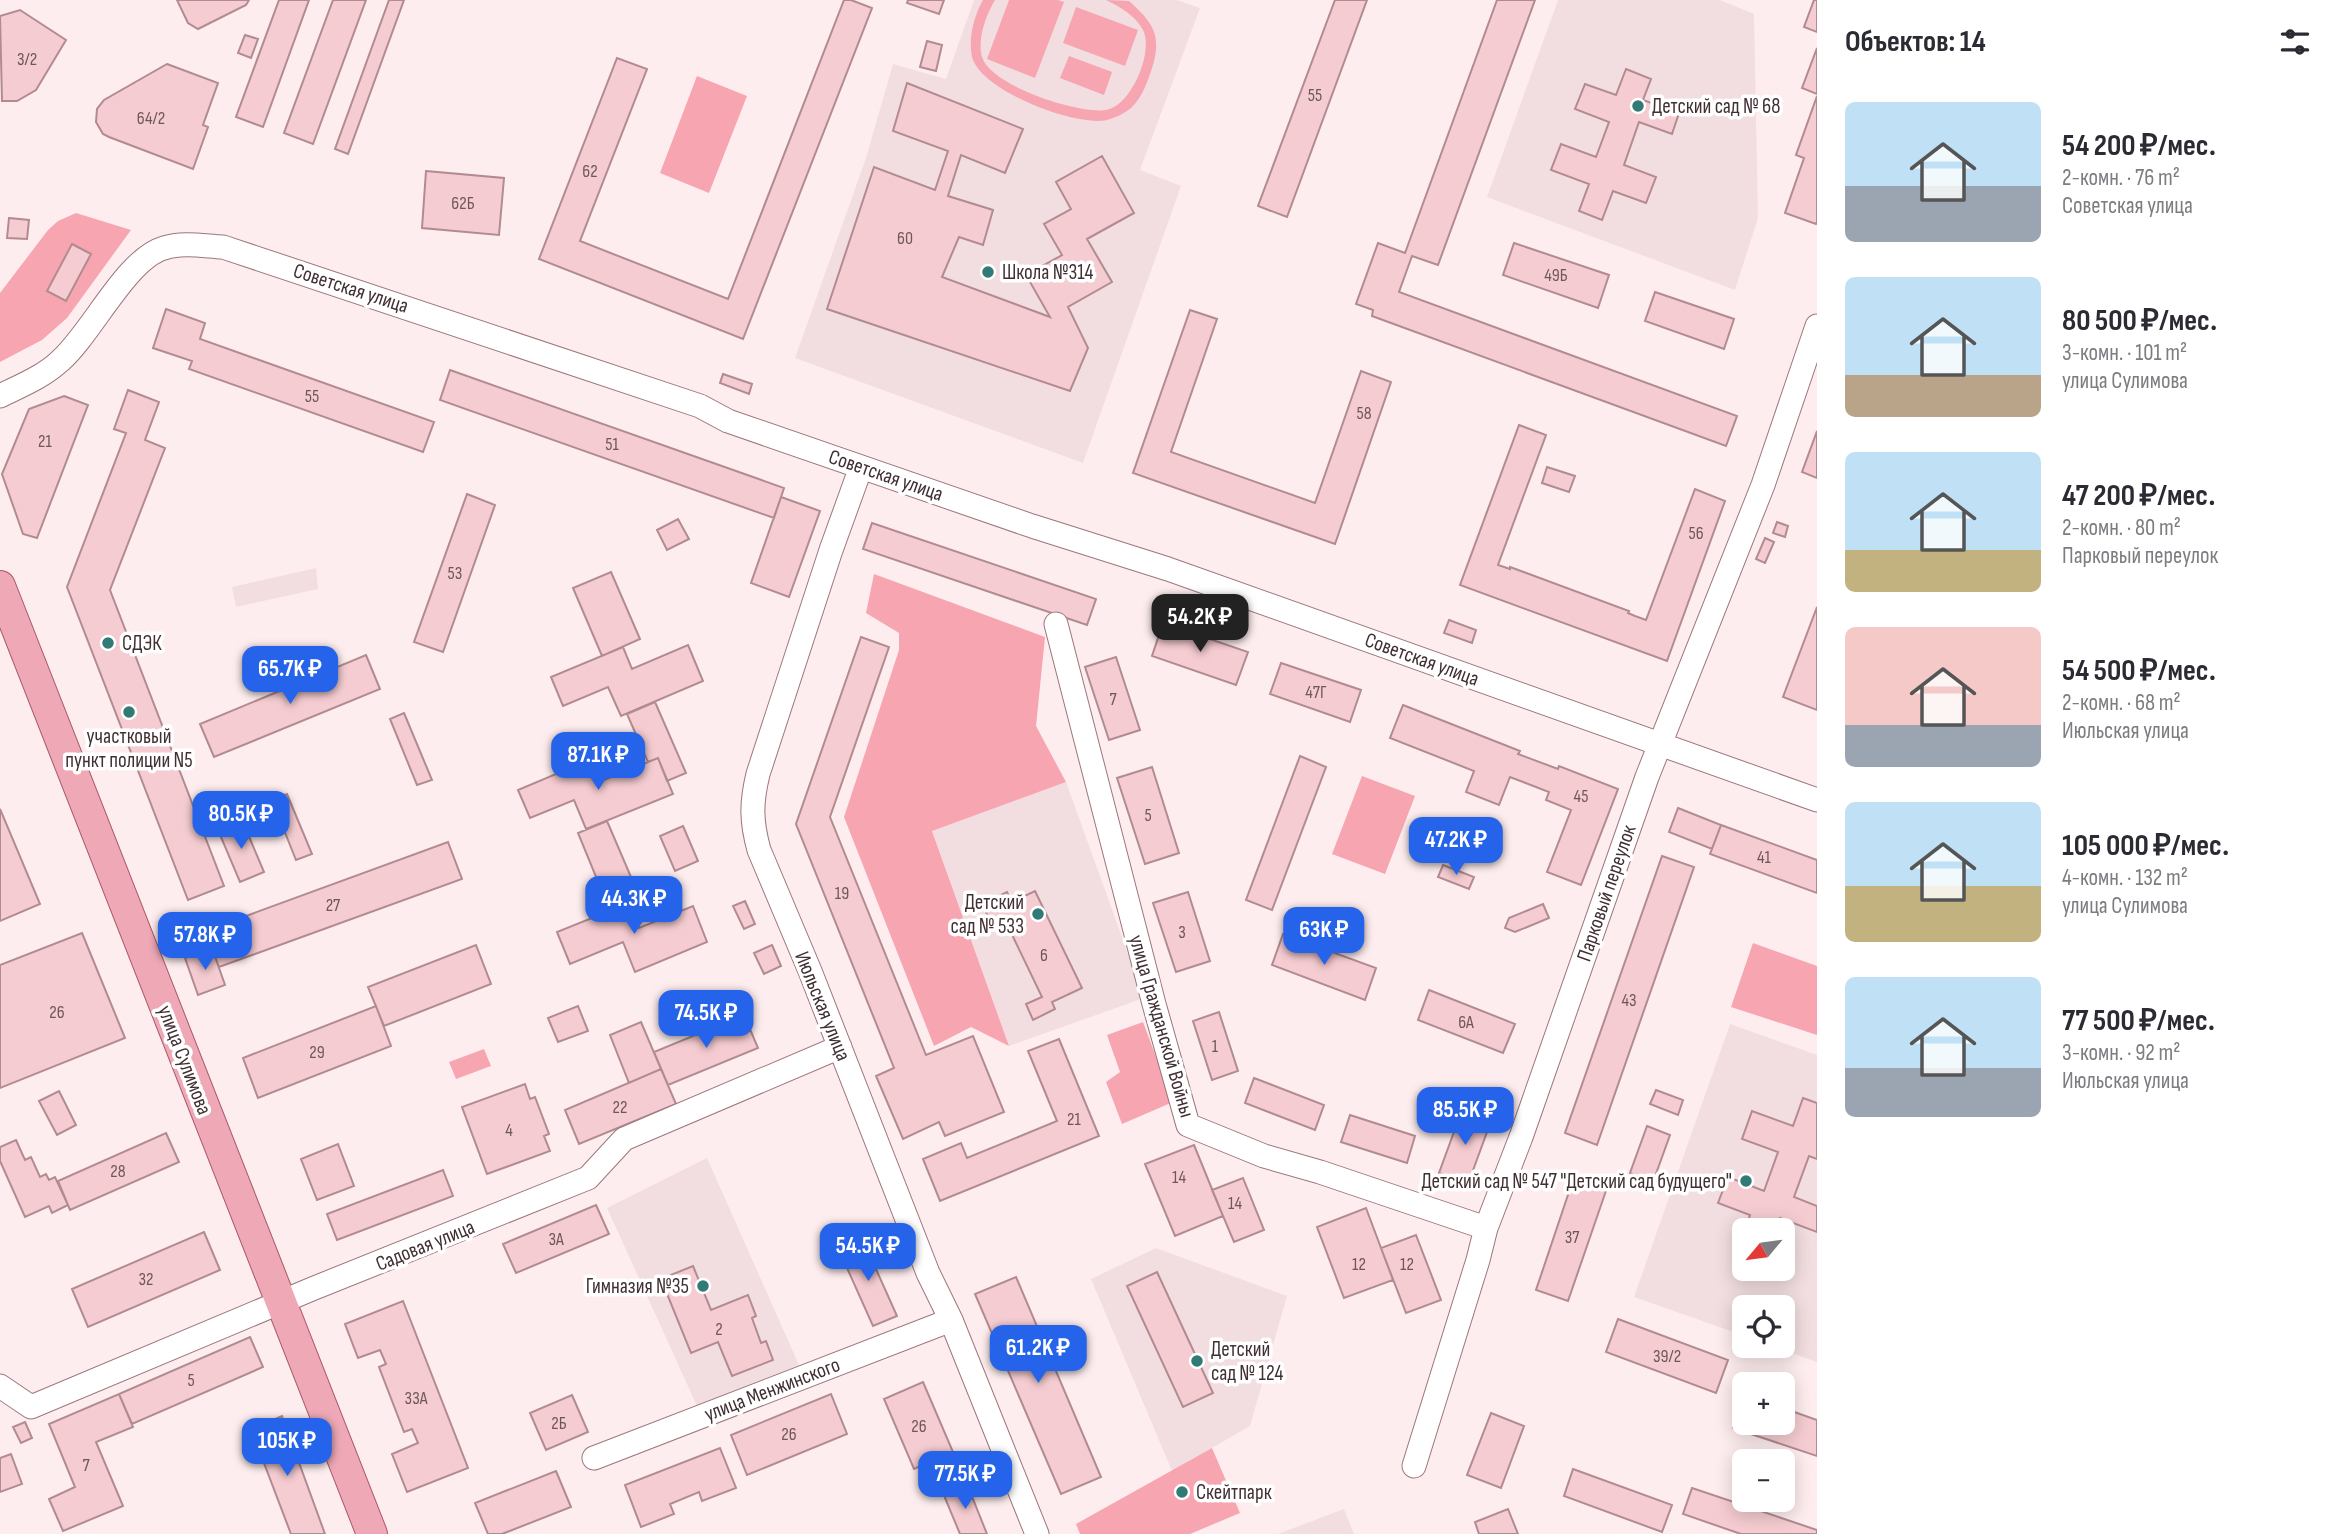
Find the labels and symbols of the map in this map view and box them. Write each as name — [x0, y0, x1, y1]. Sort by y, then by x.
house number: 3/2 — [17, 49, 37, 70]
house number: 55 — [1308, 85, 1322, 106]
place label: Детский сад № 68 — [1652, 94, 1780, 119]
marker: Детский сад № 68 — [1630, 98, 1646, 114]
house number: 64/2 — [137, 108, 165, 129]
house number: 62 — [582, 161, 598, 182]
house number: 62Б — [451, 193, 475, 214]
house number: 60 — [897, 228, 913, 249]
street label: Советская улица — [290, 258, 412, 319]
place label: Школа №314 — [1002, 260, 1094, 285]
marker: Школа №314 — [980, 264, 996, 280]
house number: 49Б — [1544, 265, 1568, 286]
house number: 55 — [305, 386, 319, 407]
house number: 58 — [1356, 403, 1372, 424]
house number: 21 — [38, 431, 53, 452]
house number: 51 — [605, 434, 619, 455]
street label: Советская улица — [825, 444, 946, 507]
house number: 56 — [1688, 523, 1704, 544]
house number: 53 — [448, 563, 462, 584]
pin: 54.2K ₽ — [1135, 594, 1265, 654]
street label: Советская улица — [1361, 627, 1482, 692]
place label: СДЭК — [122, 631, 162, 656]
marker: СДЭК — [100, 635, 116, 651]
pin: 65.7K ₽ — [225, 646, 355, 706]
house number: 47Г — [1305, 682, 1327, 703]
house number: 7 — [1109, 689, 1117, 710]
marker: участковый пункт полиции N5 — [121, 704, 137, 720]
place label: участковый пункт полиции N5 — [65, 724, 193, 773]
pin: 87.1K ₽ — [533, 732, 663, 792]
house number: 45 — [1574, 786, 1588, 807]
pin: 80.5K ₽ — [176, 792, 306, 851]
house number: 5 — [1144, 805, 1152, 826]
pin: 47.2K ₽ — [1391, 818, 1521, 877]
street label: Парковый переулок — [1571, 822, 1642, 965]
house number: 41 — [1757, 847, 1772, 868]
pin: 44.3K ₽ — [569, 876, 699, 936]
house number: 19 — [835, 883, 849, 904]
place label: Детский сад № 533 — [951, 890, 1024, 939]
house number: 27 — [326, 895, 341, 916]
marker: Детский сад № 533 — [1030, 906, 1046, 922]
pin: 63K ₽ — [1275, 908, 1373, 967]
pin: 57.8K ₽ — [140, 912, 270, 972]
house number: 3 — [1178, 922, 1186, 943]
street label: улица Гражданской Войны — [1123, 932, 1200, 1120]
house number: 6 — [1040, 945, 1048, 966]
street label: Июльская улица — [789, 948, 856, 1065]
pin: 74.5K ₽ — [641, 990, 771, 1050]
house number: 43 — [1621, 990, 1637, 1011]
house number: 26 — [49, 1002, 65, 1023]
street label: улица Сулимова — [152, 1002, 217, 1118]
house number: 6А — [1458, 1012, 1474, 1033]
house number: 1 — [1212, 1036, 1219, 1057]
house number: 29 — [309, 1042, 325, 1063]
pin: 85.5K ₽ — [1400, 1088, 1530, 1147]
house number: 22 — [613, 1097, 627, 1118]
house number: 21 — [1067, 1109, 1082, 1130]
house number: 4 — [505, 1120, 513, 1141]
house number: 28 — [110, 1161, 126, 1182]
house number: 14 — [1172, 1167, 1186, 1188]
place label: Детский сад № 547 "Детский сад будущего" — [1421, 1169, 1732, 1194]
marker: Детский сад № 547 "Детский сад будущего" — [1738, 1173, 1754, 1189]
house number: 14 — [1228, 1193, 1242, 1214]
street label: Садовая улица — [372, 1214, 478, 1277]
north arrow — [1732, 1218, 1796, 1281]
pin: 54.5K ₽ — [803, 1224, 933, 1283]
house number: 37 — [1565, 1227, 1580, 1248]
house number: 3А — [548, 1229, 564, 1250]
house number: 12 — [1352, 1254, 1366, 1275]
house number: 12 — [1400, 1254, 1414, 1275]
house number: 32 — [139, 1269, 153, 1290]
place label: Гимназия №35 — [586, 1274, 689, 1299]
marker: Гимназия №35 — [695, 1278, 711, 1294]
house number: 2 — [715, 1319, 723, 1340]
pin: 61.2K ₽ — [973, 1326, 1103, 1385]
place label: Детский сад № 124 — [1211, 1337, 1283, 1386]
house number: 39/2 — [1653, 1346, 1681, 1367]
street label: улица Менжинского — [701, 1352, 844, 1427]
marker: Детский сад № 124 — [1189, 1353, 1205, 1369]
house number: 5 — [187, 1370, 195, 1391]
house number: 33А — [405, 1388, 428, 1409]
house number: 2Б — [551, 1413, 567, 1434]
house number: 26 — [911, 1416, 927, 1437]
pin: 105K ₽ — [230, 1418, 344, 1478]
house number: 26 — [781, 1424, 797, 1445]
pin: 77.5K ₽ — [900, 1452, 1030, 1511]
house number: 7 — [82, 1455, 90, 1476]
place label: Скейтпарк — [1196, 1480, 1272, 1505]
marker: Скейтпарк — [1174, 1484, 1190, 1500]

